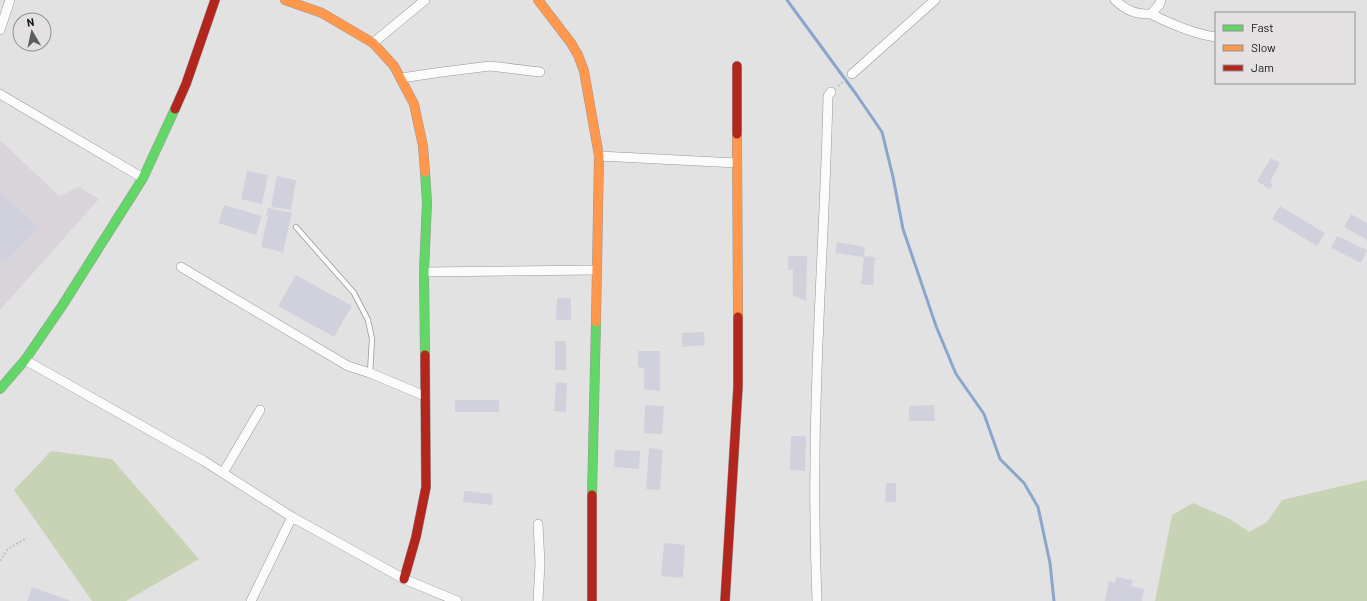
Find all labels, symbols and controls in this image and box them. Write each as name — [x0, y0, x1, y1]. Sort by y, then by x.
north arrow — [12, 12, 52, 52]
legend — [1215, 12, 1355, 84]
text: N — [26, 15, 35, 29]
text: Fast — [1251, 20, 1274, 34]
text: Slow — [1251, 40, 1276, 54]
text: Jam — [1251, 60, 1274, 74]

